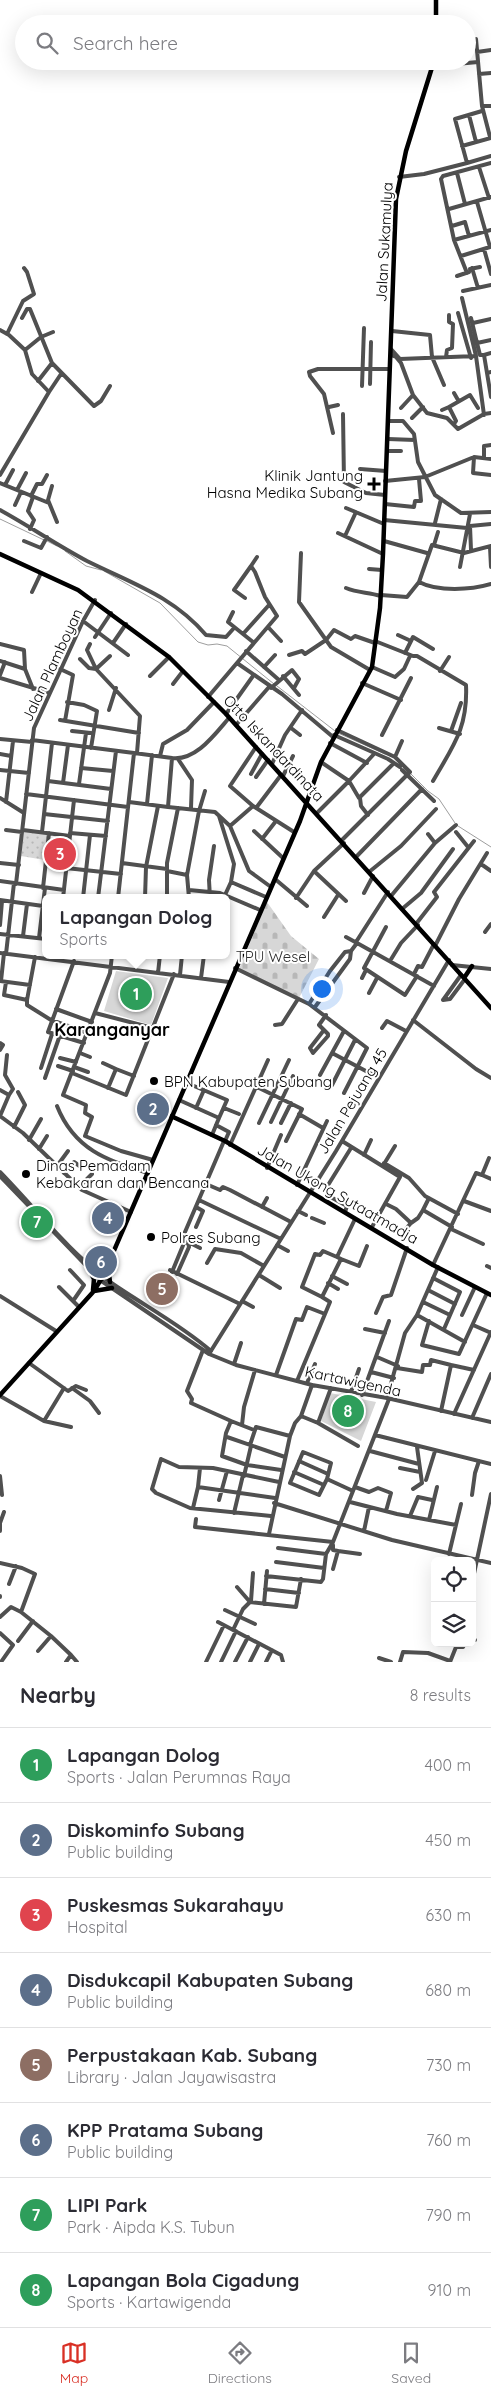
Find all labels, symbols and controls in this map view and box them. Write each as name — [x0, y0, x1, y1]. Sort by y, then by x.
search box — [15, 15, 476, 70]
icon: search — [33, 29, 61, 57]
text: Search here — [73, 31, 178, 55]
street label: Jalan Sukamulya — [371, 182, 397, 302]
place label: Klinik Jantung Hasna Medika Subang — [207, 466, 363, 502]
marker: Klinik Jantung Hasna Medika Subang — [367, 477, 381, 491]
street label: Jalan Plamboyan — [17, 605, 87, 725]
street label: Otto Iskandardinata — [220, 691, 328, 805]
pin: 3 — [44, 835, 76, 873]
popup — [42, 894, 230, 959]
text: Lapangan Dolog — [60, 905, 212, 929]
text: Sports — [60, 929, 107, 949]
park label: TPU Wesel — [236, 947, 310, 966]
pin: 1 — [120, 975, 152, 1013]
your location — [309, 976, 335, 1002]
district label: Karanganyar — [54, 1018, 170, 1041]
street label: Jalan Pejuang 45 — [313, 1045, 391, 1157]
place label: BPN Kabupaten Subang — [164, 1072, 332, 1091]
marker: BPN Kabupaten Subang — [148, 1075, 160, 1087]
pin: 2 — [137, 1090, 169, 1128]
street label: Jalan Ukong Sutaatmadja — [254, 1140, 422, 1248]
place label: Dinas Pemadam Kebakaran dan Bencana — [36, 1156, 209, 1192]
marker: Dinas Pemadam Kebakaran dan Bencana — [20, 1168, 32, 1180]
pin: 4 — [92, 1199, 124, 1237]
pin: 7 — [21, 1203, 53, 1241]
place label: Polres Subang — [161, 1228, 261, 1247]
marker: Polres Subang — [145, 1231, 157, 1243]
pin: 6 — [85, 1243, 117, 1281]
pin: 5 — [146, 1270, 178, 1308]
street label: Kartawigenda — [303, 1362, 403, 1400]
pin: 8 — [332, 1392, 364, 1430]
map controls — [431, 1557, 476, 1647]
button: locate — [431, 1557, 476, 1602]
button: layers — [431, 1602, 476, 1647]
text: Nearby — [20, 1682, 96, 1708]
text: 8 results — [410, 1685, 471, 1705]
text: Lapangan Dolog — [67, 1743, 220, 1767]
text: 1 — [33, 1755, 39, 1775]
text: 400 m — [425, 1755, 471, 1775]
text: Sports · Jalan Perumnas Raya — [67, 1767, 291, 1787]
text: Diskominfo Subang — [67, 1818, 245, 1842]
text: 2 — [31, 1830, 41, 1850]
text: 450 m — [425, 1830, 471, 1850]
text: Public building — [67, 1842, 173, 1862]
text: Puskesmas Sukarahayu — [67, 1893, 284, 1917]
text: 3 — [32, 1905, 40, 1925]
text: 630 m — [426, 1905, 471, 1925]
text: Hospital — [67, 1917, 128, 1937]
text: Disdukcapil Kabupaten Subang — [67, 1968, 353, 1992]
text: 4 — [31, 1980, 41, 2000]
text: 680 m — [425, 1980, 471, 2000]
text: Public building — [67, 1992, 173, 2012]
text: Perpustakaan Kab. Subang — [67, 2043, 317, 2067]
text: 5 — [31, 2055, 41, 2075]
text: 730 m — [426, 2055, 471, 2075]
text: Library · Jalan Jayawisastra — [67, 2067, 276, 2087]
text: KPP Pratama Subang — [67, 2118, 263, 2142]
text: 6 — [32, 2130, 40, 2150]
text: 760 m — [426, 2130, 471, 2150]
text: Public building — [67, 2142, 173, 2162]
text: LIPI Park — [67, 2193, 147, 2217]
text: 7 — [32, 2205, 40, 2225]
text: 790 m — [425, 2205, 471, 2225]
text: Park · Aipda K.S. Tubun — [67, 2217, 235, 2237]
text: Lapangan Bola Cigadung — [67, 2268, 299, 2292]
text: 8 — [32, 2280, 40, 2300]
text: 910 m — [428, 2280, 471, 2300]
text: Sports · Kartawigenda — [67, 2292, 231, 2312]
tab: Map — [60, 2339, 88, 2387]
tab: Directions — [208, 2339, 272, 2387]
tab: Saved — [391, 2339, 431, 2387]

